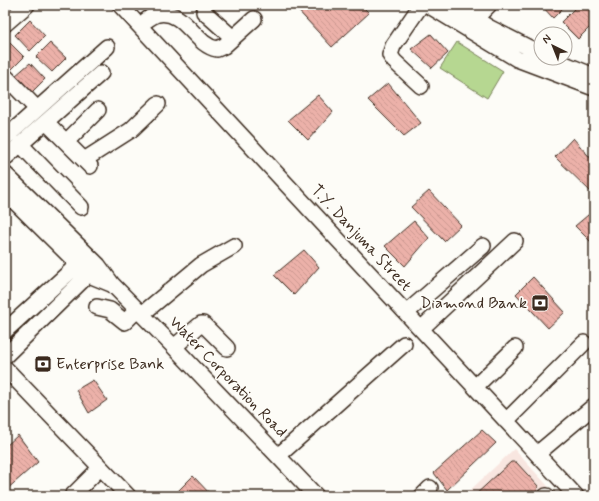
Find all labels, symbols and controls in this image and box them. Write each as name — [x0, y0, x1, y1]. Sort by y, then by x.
north arrow — [533, 26, 573, 66]
text: N — [539, 32, 554, 47]
street label: T.Y. Danjuma Street — [306, 180, 416, 296]
place label: Diamond Bank — [420, 293, 527, 314]
bank icon: Diamond Bank — [530, 293, 550, 313]
street label: Water Corporation Road — [164, 312, 292, 442]
bank icon: Enterprise Bank — [33, 354, 53, 374]
place label: Enterprise Bank — [56, 354, 164, 375]

